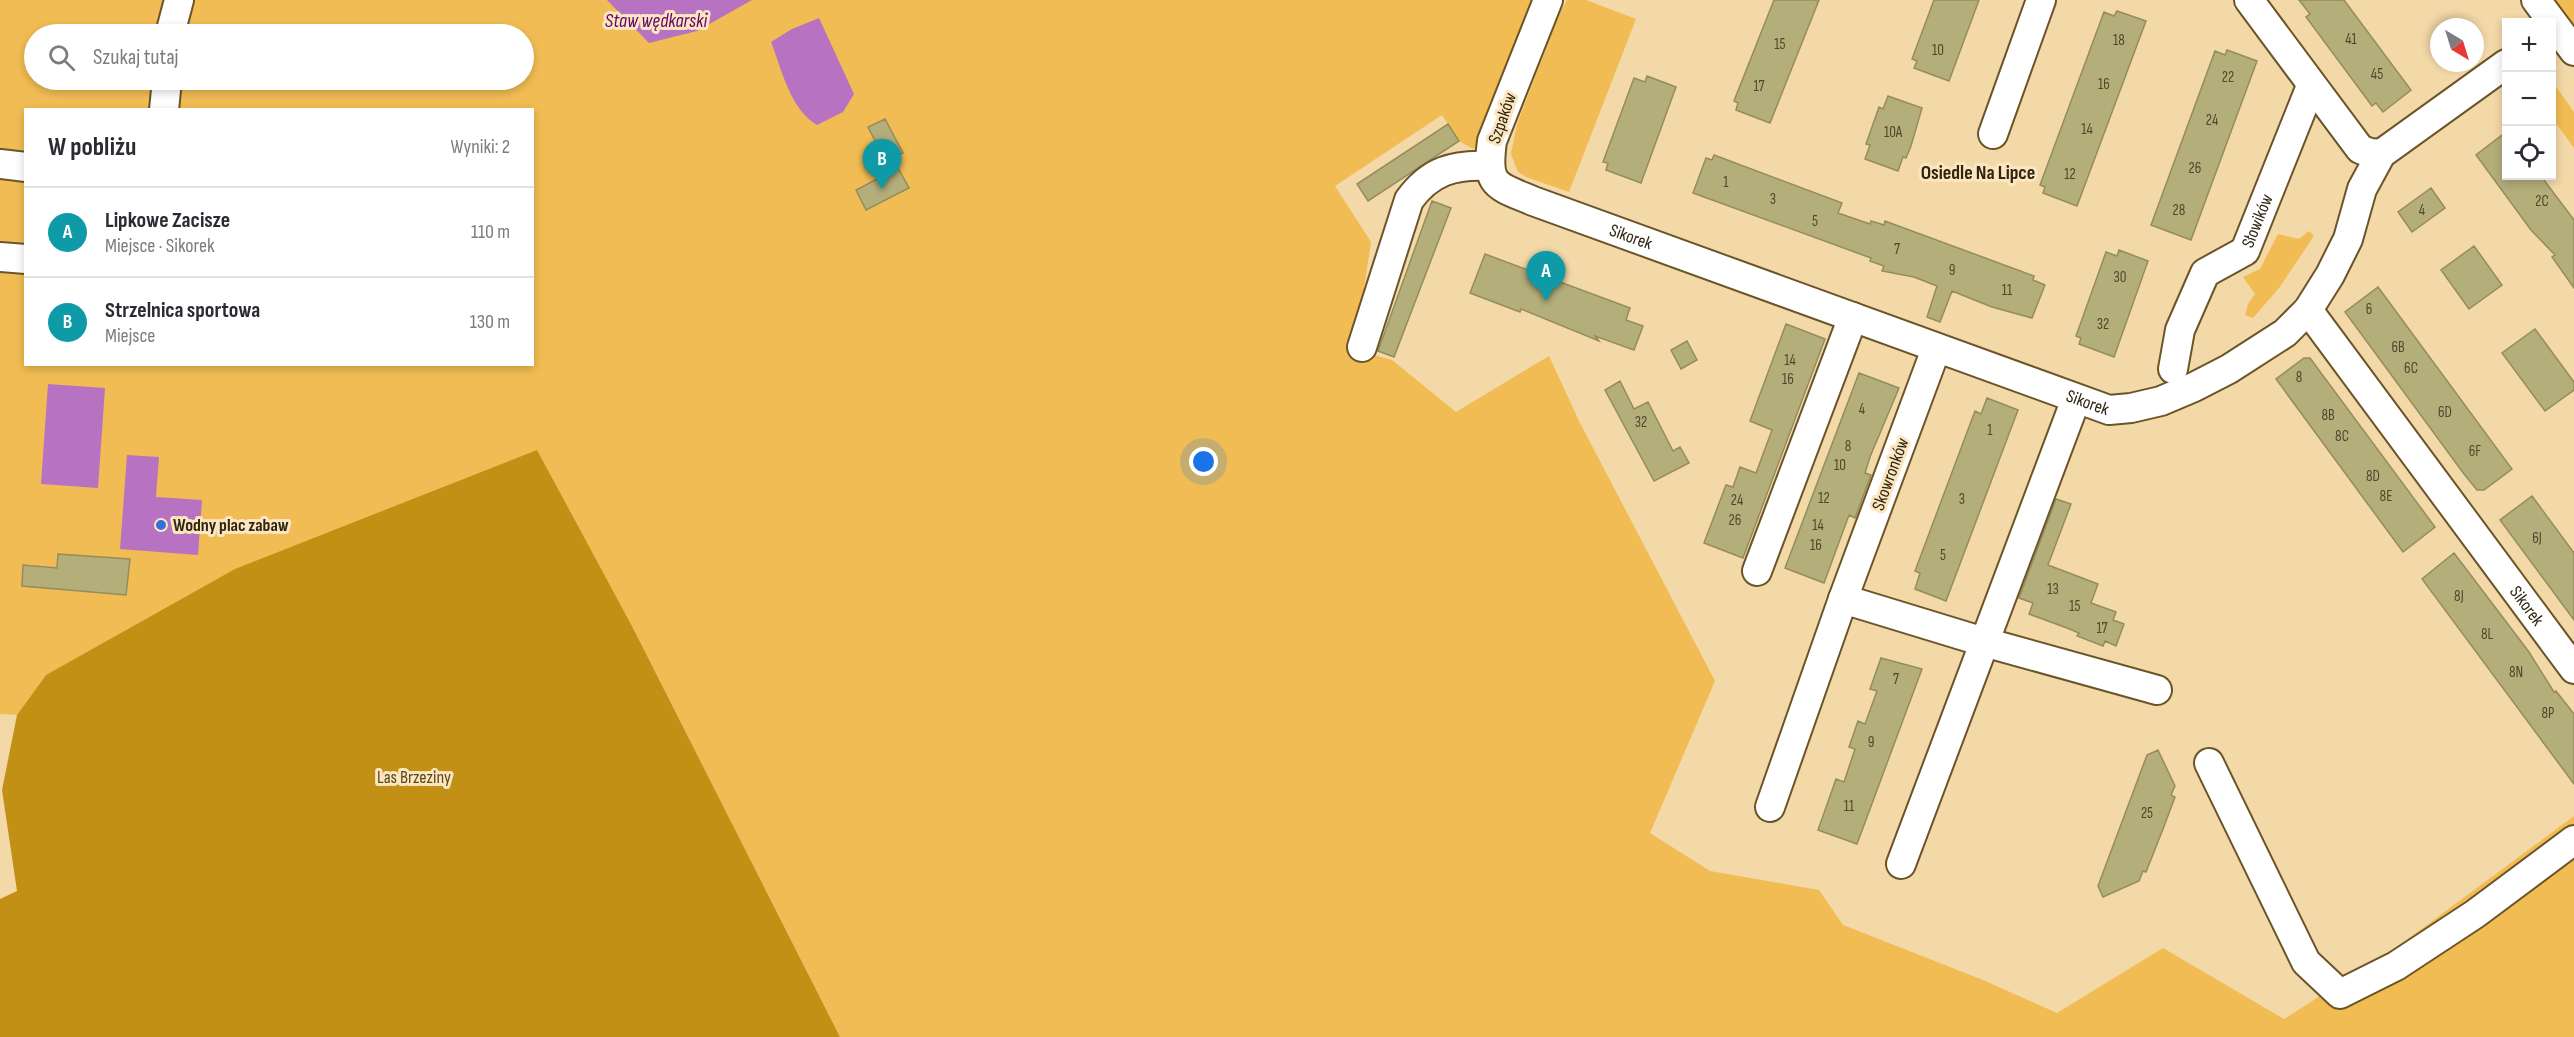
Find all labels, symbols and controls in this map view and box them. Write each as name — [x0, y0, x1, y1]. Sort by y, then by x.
water label: Staw wędkarski — [605, 9, 709, 33]
north arrow — [2430, 18, 2484, 72]
map controls — [2502, 18, 2556, 180]
button: + — [2502, 18, 2556, 72]
search box — [24, 24, 534, 90]
house number: 41 — [2345, 30, 2358, 49]
house number: 18 — [2113, 31, 2125, 50]
house number: 15 — [1774, 35, 1786, 54]
icon: search — [45, 41, 78, 74]
house number: 10 — [1932, 41, 1944, 60]
text: Szukaj tutaj — [93, 44, 179, 71]
house number: 45 — [2371, 65, 2383, 84]
house number: 22 — [2222, 68, 2234, 87]
button: − — [2502, 72, 2556, 126]
house number: 16 — [2098, 75, 2110, 94]
house number: 17 — [1753, 77, 1765, 96]
street label: Szpaków — [1484, 90, 1521, 146]
house number: 24 — [2206, 111, 2218, 130]
house number: 14 — [2081, 120, 2093, 139]
house number: 10A — [1884, 123, 1903, 142]
button: locate — [2502, 126, 2556, 180]
text: W pobliżu — [48, 132, 136, 163]
text: Wyniki: 2 — [451, 135, 510, 159]
pin: B — [862, 140, 902, 189]
house number: 26 — [2189, 159, 2201, 178]
district label: Osiedle Na Lipce — [1921, 161, 2035, 185]
house number: 12 — [2064, 165, 2076, 184]
house number: 1 — [1723, 173, 1729, 192]
house number: 3 — [1770, 190, 1776, 209]
street label: Słowików — [2237, 191, 2278, 251]
house number: 2C — [2535, 192, 2549, 211]
house number: 28 — [2173, 201, 2185, 220]
house number: 4 — [2419, 201, 2425, 220]
text: Lipkowe Zacisze — [105, 207, 230, 234]
house number: 5 — [1812, 212, 1818, 231]
text: A — [63, 220, 72, 244]
text: 110 m — [471, 220, 510, 244]
street label: Sikorek — [1606, 220, 1655, 254]
text: Miejsce · Sikorek — [105, 234, 215, 258]
house number: 7 — [1894, 240, 1900, 259]
pin: A — [1526, 252, 1566, 301]
house number: 9 — [1949, 261, 1955, 280]
house number: 30 — [2114, 268, 2126, 287]
house number: 11 — [2002, 281, 2013, 300]
text: Strzelnica sportowa — [105, 297, 260, 324]
house number: 6 — [2366, 300, 2372, 319]
text: B — [63, 310, 72, 334]
text: 130 m — [470, 310, 510, 334]
house number: 32 — [2097, 315, 2109, 334]
text: Miejsce — [105, 324, 155, 348]
house number: 6B — [2391, 338, 2405, 357]
house number: 14 — [1784, 351, 1796, 370]
house number: 6C — [2404, 359, 2418, 378]
house number: 8 — [2296, 368, 2302, 387]
house number: 16 — [1782, 370, 1794, 389]
street label: Sikorek — [2063, 385, 2112, 420]
house number: 4 — [1859, 400, 1865, 419]
house number: 6D — [2438, 403, 2452, 422]
house number: 8B — [2321, 406, 2335, 425]
house number: 32 — [1635, 413, 1647, 432]
house number: 1 — [1987, 421, 1993, 440]
house number: 8C — [2335, 427, 2349, 446]
street label: Skowronków — [1868, 435, 1913, 513]
house number: 8 — [1845, 437, 1851, 456]
house number: 6F — [2469, 442, 2481, 461]
your location — [1189, 447, 1218, 476]
house number: 10 — [1834, 456, 1846, 475]
house number: 8D — [2366, 467, 2380, 486]
house number: 8E — [2380, 487, 2392, 506]
house number: 12 — [1818, 489, 1830, 508]
house number: 3 — [1959, 490, 1965, 509]
house number: 24 — [1731, 491, 1743, 510]
house number: 26 — [1729, 511, 1741, 530]
place label: Wodny plac zabaw — [173, 515, 289, 536]
house number: 14 — [1812, 516, 1824, 535]
marker: Wodny plac zabaw — [154, 518, 168, 532]
house number: 6J — [2532, 529, 2542, 548]
house number: 16 — [1810, 536, 1822, 555]
house number: 5 — [1940, 546, 1946, 565]
house number: 13 — [2047, 580, 2059, 599]
street label: Sikorek — [2505, 582, 2548, 630]
house number: 8J — [2454, 587, 2464, 606]
house number: 15 — [2069, 597, 2081, 616]
house number: 17 — [2096, 619, 2108, 638]
house number: 8L — [2481, 625, 2494, 644]
house number: 8N — [2509, 663, 2523, 682]
house number: 7 — [1893, 670, 1899, 689]
house number: 8P — [2542, 704, 2554, 723]
house number: 9 — [1868, 733, 1874, 752]
park label: Las Brzeziny — [377, 767, 451, 788]
house number: 11 — [1844, 797, 1855, 816]
house number: 25 — [2141, 804, 2153, 823]

